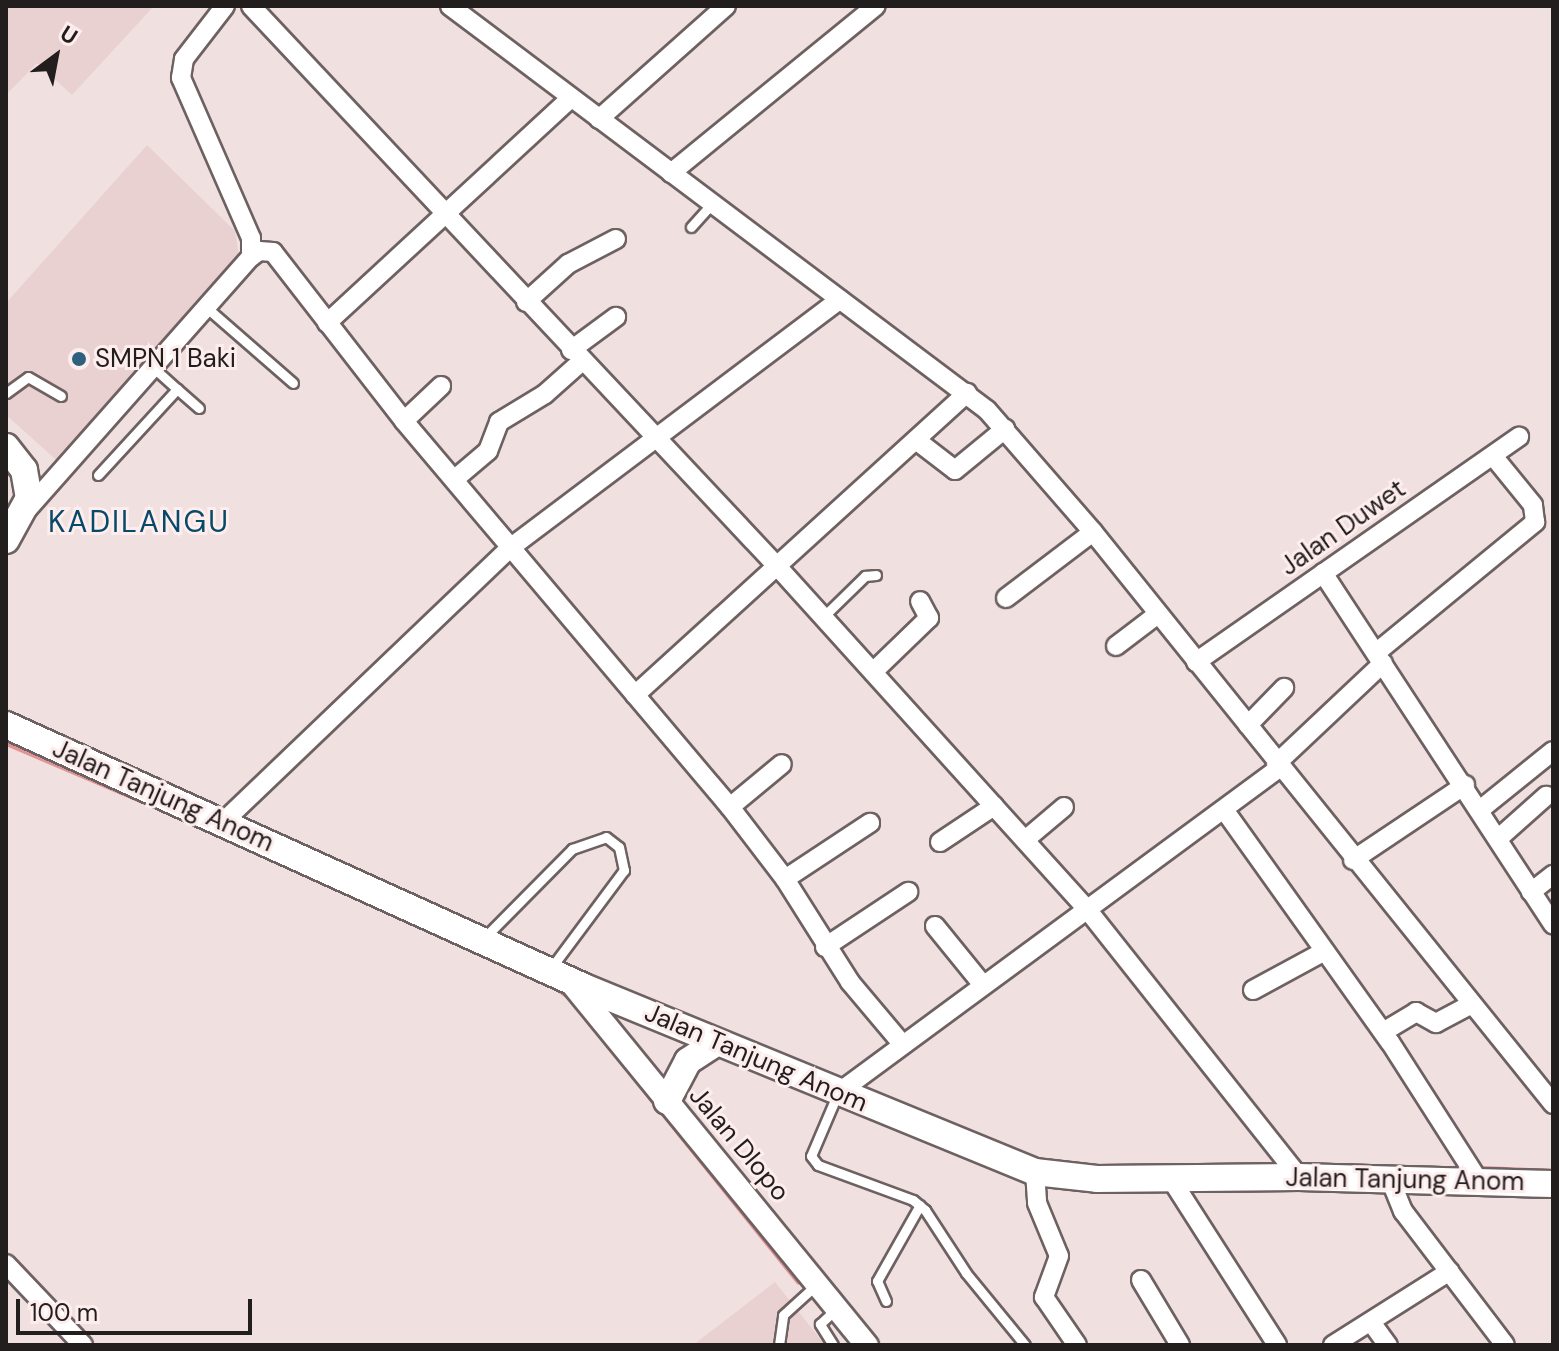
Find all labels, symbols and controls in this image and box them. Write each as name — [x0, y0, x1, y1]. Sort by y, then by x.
north arrow — [16, 16, 96, 96]
text: U — [55, 19, 83, 52]
place label: SMPN 1 Baki — [95, 343, 236, 375]
marker: SMPN 1 Baki — [70, 350, 88, 368]
street label: Jalan Duwet — [1274, 473, 1412, 583]
district label: KADILANGU — [48, 504, 230, 540]
street label: Jalan Tanjung Anom — [47, 733, 279, 859]
street label: Jalan Tanjung Anom — [640, 997, 872, 1119]
street label: Jalan Dlopo — [682, 1080, 796, 1208]
street label: Jalan Tanjung Anom — [1285, 1162, 1525, 1198]
scale bar — [20, 1283, 256, 1333]
text: 100 m — [30, 1297, 98, 1328]

